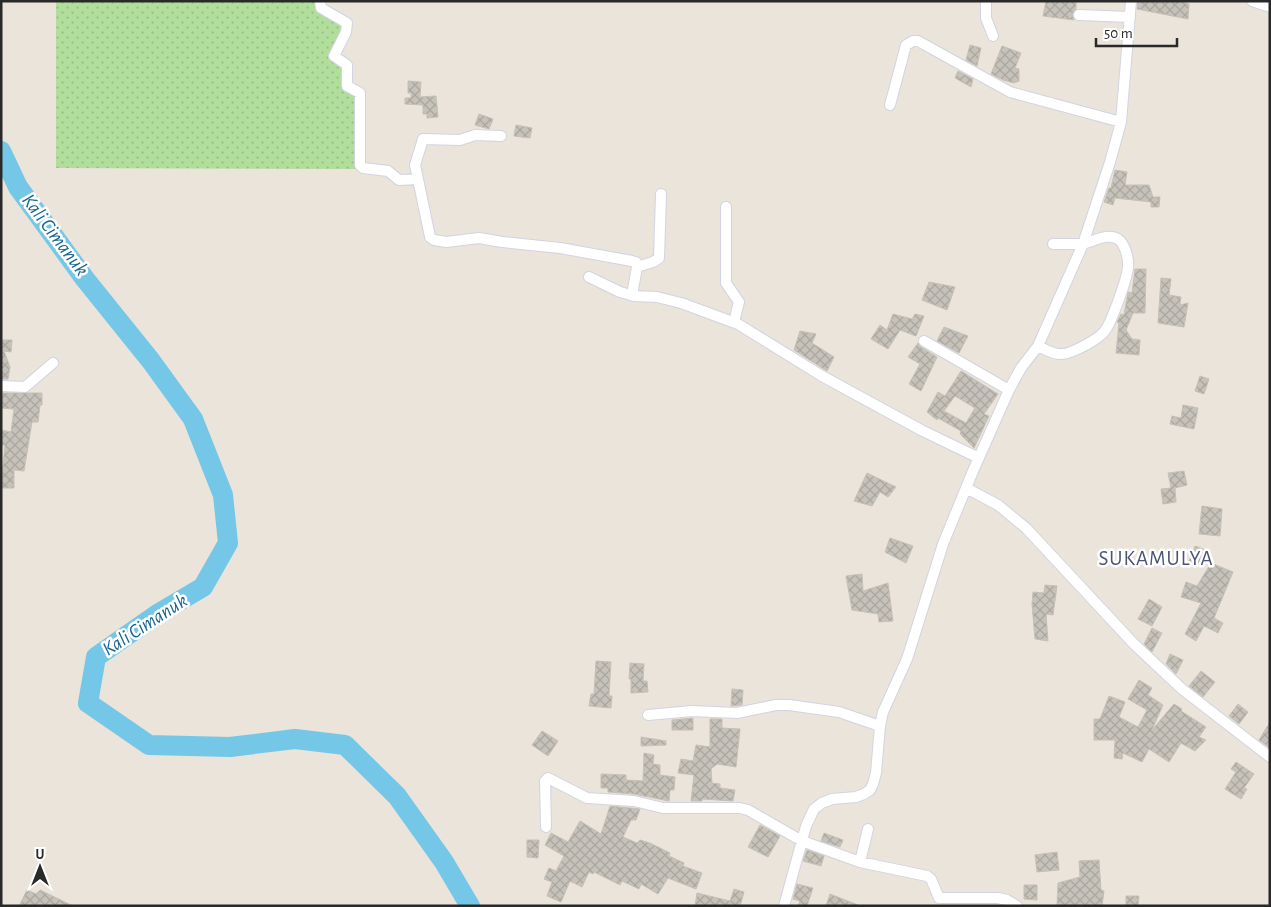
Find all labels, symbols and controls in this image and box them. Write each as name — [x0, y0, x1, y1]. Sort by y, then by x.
scale bar — [1096, 15, 1177, 47]
text: 50 m — [1104, 26, 1133, 41]
water label: Kali Cimanuk — [18, 190, 92, 280]
district label: SUKAMULYA — [1098, 548, 1214, 569]
water label: Kali Cimanuk — [99, 590, 191, 660]
north arrow — [15, 842, 65, 892]
text: U — [36, 848, 45, 862]

